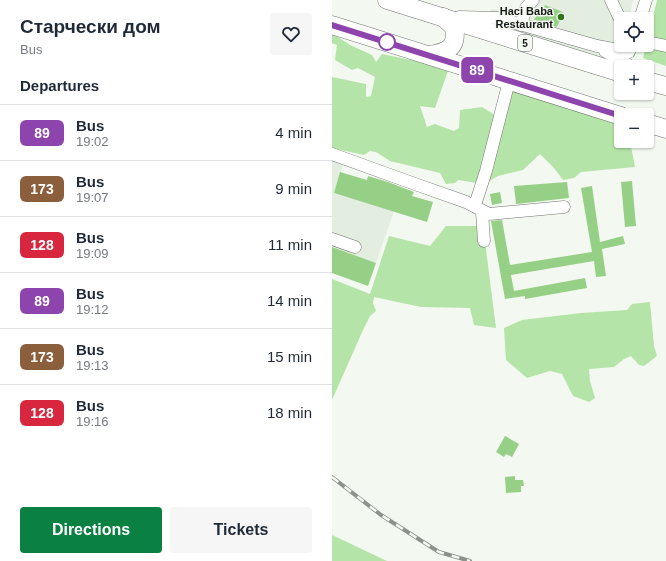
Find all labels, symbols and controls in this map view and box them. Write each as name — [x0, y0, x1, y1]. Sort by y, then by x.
place label: Haci Baba Restaurant — [496, 5, 554, 30]
marker: Haci Baba Restaurant — [556, 12, 566, 22]
map controls — [614, 12, 654, 148]
button: locate — [614, 12, 654, 52]
button: heart — [270, 13, 312, 55]
text: Старчески дом — [20, 16, 161, 37]
unlabelled marker — [378, 33, 396, 51]
road number: 5 — [518, 35, 532, 51]
text: Bus — [20, 42, 42, 57]
line badge: 89 — [459, 57, 495, 83]
button: + — [614, 60, 654, 100]
text: 89 — [469, 62, 485, 78]
text: Departures — [20, 77, 99, 94]
button: − — [614, 108, 654, 148]
text: Bus — [76, 117, 104, 134]
text: 4 min — [275, 124, 312, 141]
text: 89 — [34, 125, 50, 141]
text: 19:02 — [76, 134, 109, 149]
text: Bus — [76, 173, 104, 190]
text: 9 min — [275, 180, 312, 197]
text: 173 — [30, 181, 54, 197]
text: 19:07 — [76, 190, 109, 205]
text: Bus — [76, 229, 104, 246]
text: 11 min — [268, 236, 312, 253]
text: 128 — [30, 237, 54, 253]
text: 19:09 — [76, 246, 109, 261]
text: Bus — [76, 285, 104, 302]
text: 14 min — [267, 292, 312, 309]
text: 89 — [34, 293, 50, 309]
text: 19:12 — [76, 302, 109, 317]
text: Bus — [76, 341, 104, 358]
text: 15 min — [267, 348, 312, 365]
text: 173 — [30, 349, 54, 365]
text: 19:13 — [76, 358, 109, 373]
text: Bus — [76, 397, 104, 414]
text: 18 min — [267, 404, 312, 421]
text: 128 — [30, 405, 54, 421]
text: 19:16 — [76, 414, 109, 429]
button: Directions — [20, 507, 162, 553]
button: Tickets — [170, 507, 312, 553]

